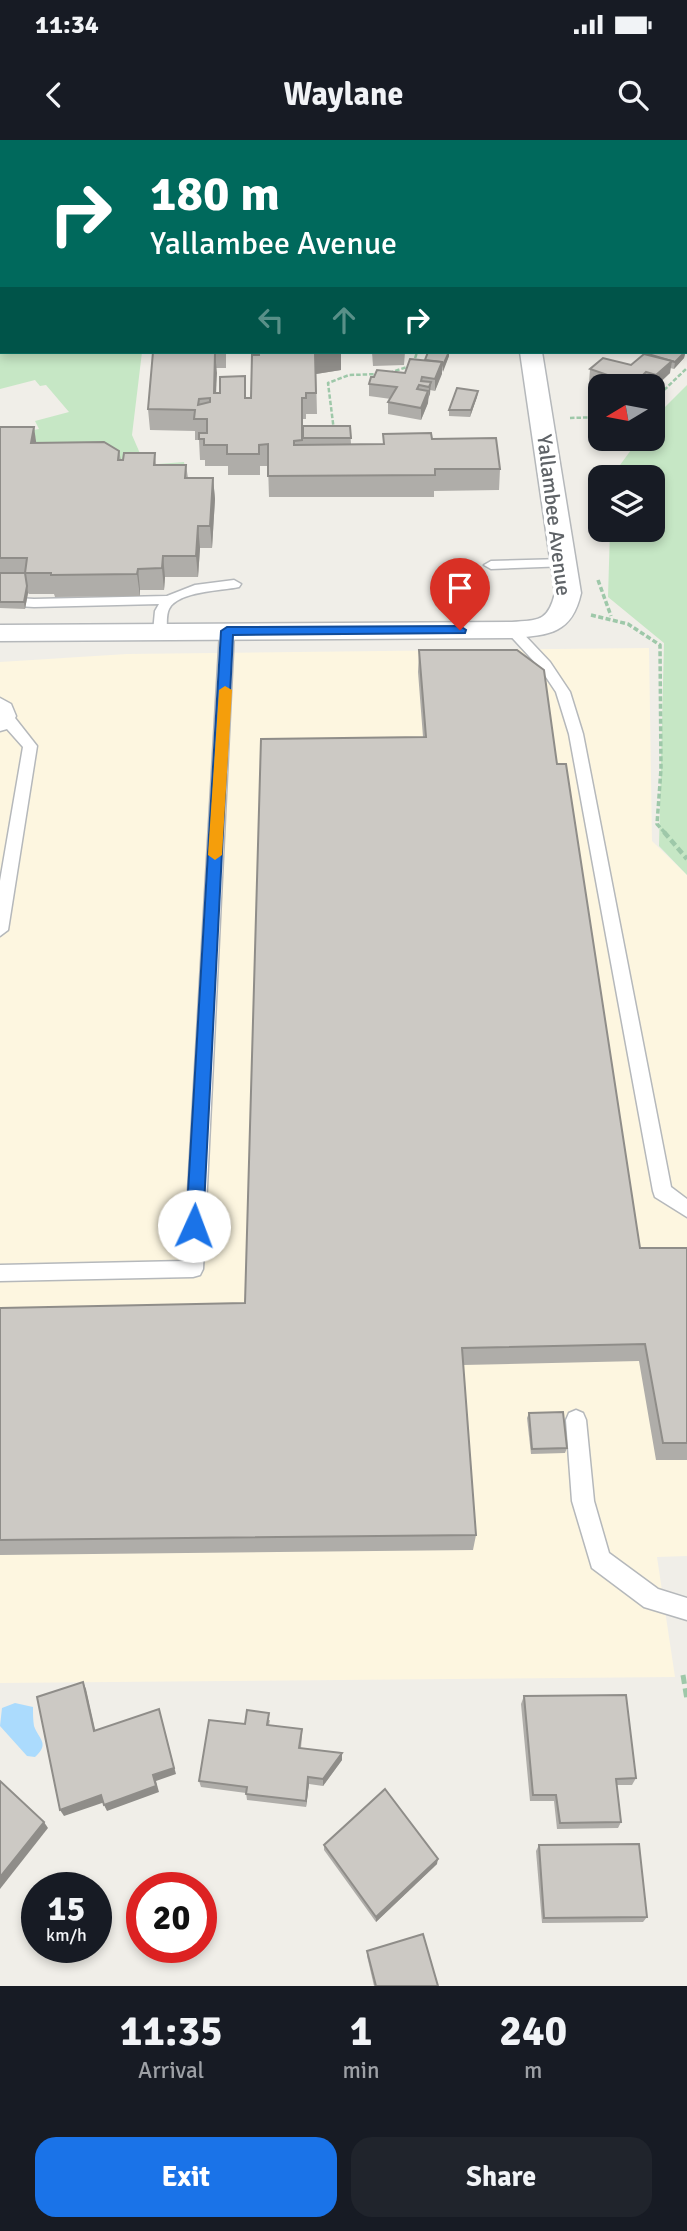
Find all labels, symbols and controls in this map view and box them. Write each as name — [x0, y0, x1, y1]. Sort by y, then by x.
text: 11:34 — [35, 9, 99, 41]
text: Waylane — [284, 75, 403, 114]
icon: back — [35, 76, 73, 114]
icon: search — [614, 76, 652, 114]
text: 180 m — [150, 164, 280, 224]
icon: right — [35, 168, 126, 259]
text: Yallambee Avenue — [150, 224, 397, 263]
icon: left — [252, 301, 290, 339]
icon: ahead — [325, 301, 363, 339]
icon: right — [398, 301, 436, 339]
north arrow — [588, 374, 665, 452]
map controls — [588, 374, 665, 542]
street label: Yallambee Avenue — [531, 433, 577, 597]
button: layers — [588, 465, 665, 542]
pin — [430, 558, 490, 630]
icon: arrive — [441, 569, 479, 607]
position arrow — [157, 1189, 231, 1263]
speed limit sign: 20 — [126, 1872, 217, 1963]
text: 15 — [48, 1887, 85, 1930]
text: km/h — [46, 1924, 87, 1946]
text: 11:35 — [120, 2006, 223, 2057]
text: 1 — [350, 2006, 372, 2057]
text: 240 — [499, 2006, 567, 2057]
text: Arrival — [138, 2056, 204, 2085]
text: min — [342, 2056, 380, 2085]
text: m — [524, 2056, 542, 2085]
button: Exit — [35, 2137, 337, 2217]
button: Share — [351, 2137, 652, 2217]

